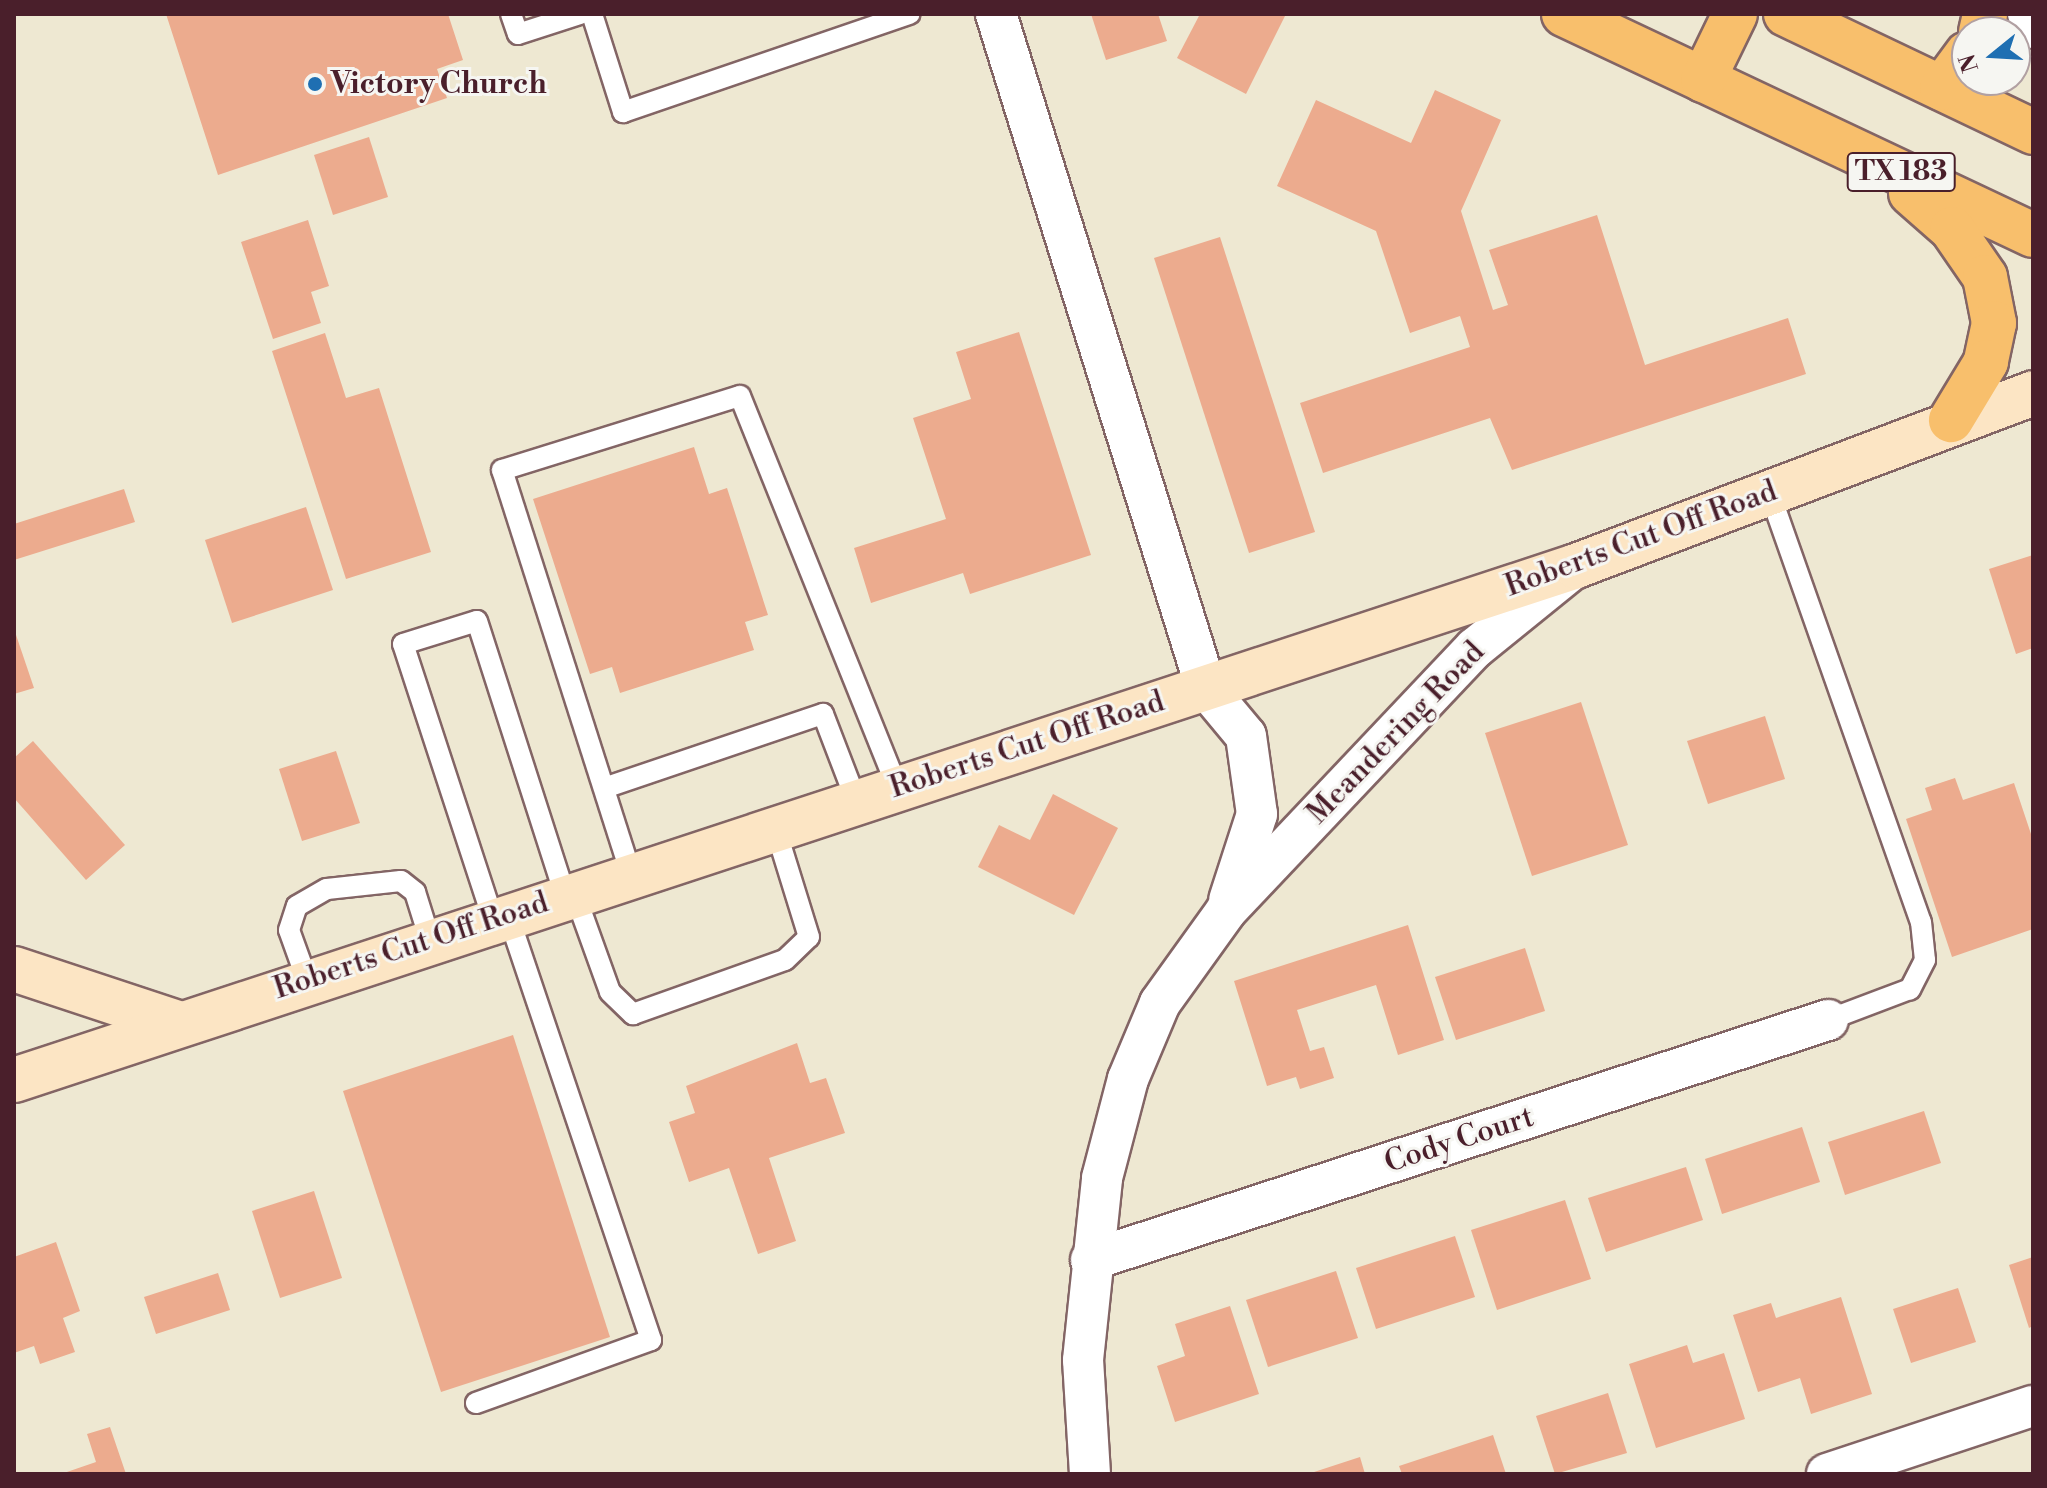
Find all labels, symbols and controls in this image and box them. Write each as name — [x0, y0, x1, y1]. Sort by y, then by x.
north arrow — [1951, 16, 2031, 96]
text: N — [1954, 51, 1985, 75]
place label: Victory Church — [331, 66, 547, 102]
marker: Victory Church — [306, 75, 324, 93]
road number: TX 183 — [1845, 148, 1957, 196]
street label: Roberts Cut Off Road — [1500, 473, 1782, 605]
street label: Meandering Road — [1300, 634, 1492, 832]
street label: Roberts Cut Off Road — [885, 684, 1169, 806]
street label: Roberts Cut Off Road — [269, 885, 553, 1007]
street label: Cody Court — [1380, 1099, 1538, 1181]

